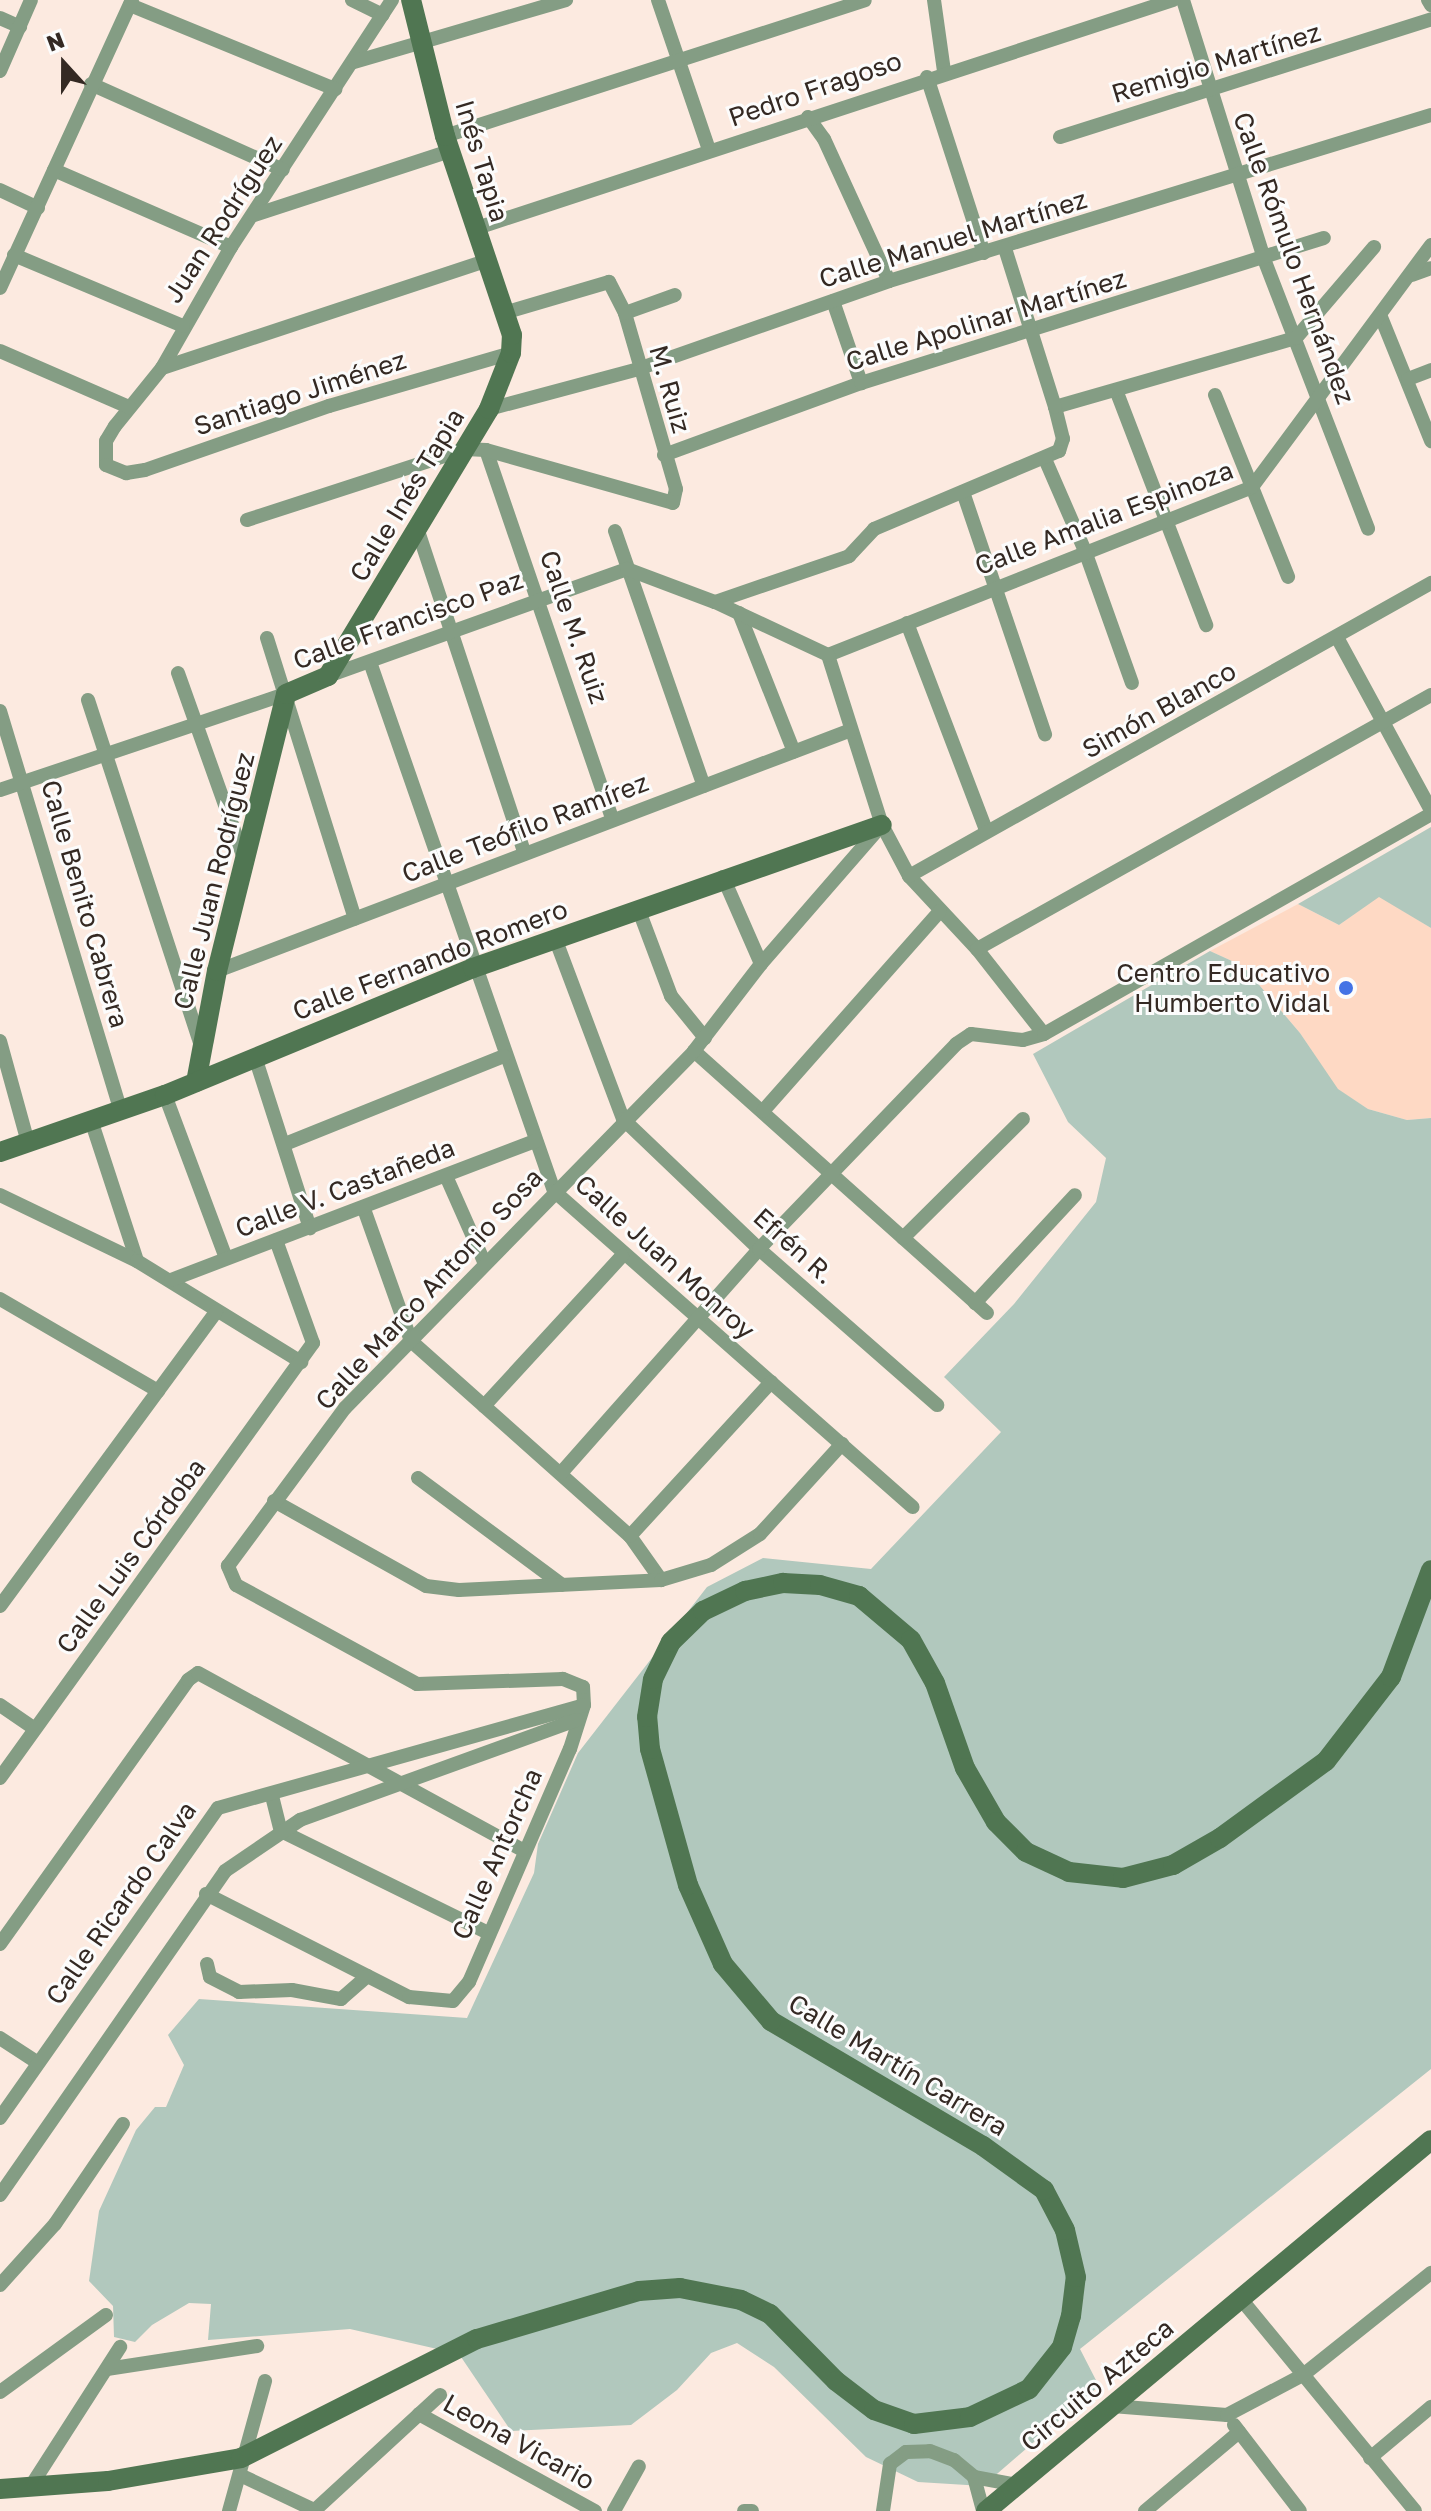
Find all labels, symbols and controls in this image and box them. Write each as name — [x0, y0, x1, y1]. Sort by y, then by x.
street label: Remigio Martínez — [1108, 16, 1324, 110]
north arrow — [24, 24, 104, 104]
text: N — [43, 26, 68, 57]
street label: Pedro Fragoso — [724, 45, 906, 133]
street label: Inés Tapia — [449, 96, 515, 226]
street label: Calle Rómulo Hernández — [1227, 108, 1361, 408]
street label: Juan Rodríguez — [157, 129, 289, 309]
street label: Calle Manuel Martínez — [815, 183, 1091, 295]
street label: Calle Apolinar Martínez — [842, 262, 1130, 378]
street label: M. Ruiz — [643, 342, 697, 436]
street label: Santiago Jiménez — [190, 344, 410, 442]
street label: Calle Inés Tapia — [343, 403, 471, 587]
street label: Calle Amalia Espinoza — [970, 454, 1238, 582]
street label: Calle M. Ruiz — [533, 546, 615, 708]
street label: Calle Francisco Paz — [289, 564, 527, 676]
street label: Simón Blanco — [1077, 655, 1241, 765]
street label: Calle Juan Rodríguez — [167, 749, 261, 1013]
street label: Calle Teófilo Ramírez — [397, 767, 653, 889]
street label: Calle Benito Cabrera — [35, 777, 135, 1031]
street label: Calle Fernando Romero — [288, 893, 572, 1027]
place label: Centro Educativo Humberto Vidal — [1116, 957, 1330, 1018]
marker: Centro Educativo Humberto Vidal — [1337, 979, 1355, 997]
street label: Calle V. Castañeda — [231, 1132, 459, 1244]
street label: Calle Marco Antonio Sosa — [309, 1162, 549, 1416]
street label: Calle Juan Monroy — [569, 1168, 761, 1346]
street label: Efrén R. — [747, 1202, 841, 1290]
street label: Calle Luis Córdoba — [50, 1453, 212, 1659]
street label: Calle Antorcha — [445, 1764, 549, 1944]
street label: Calle Ricardo Calva — [39, 1796, 203, 2010]
street label: Calle Martín Carrera — [783, 1987, 1013, 2143]
street label: Circuito Azteca — [1014, 2312, 1180, 2458]
street label: Leona Vicario — [438, 2388, 600, 2496]

